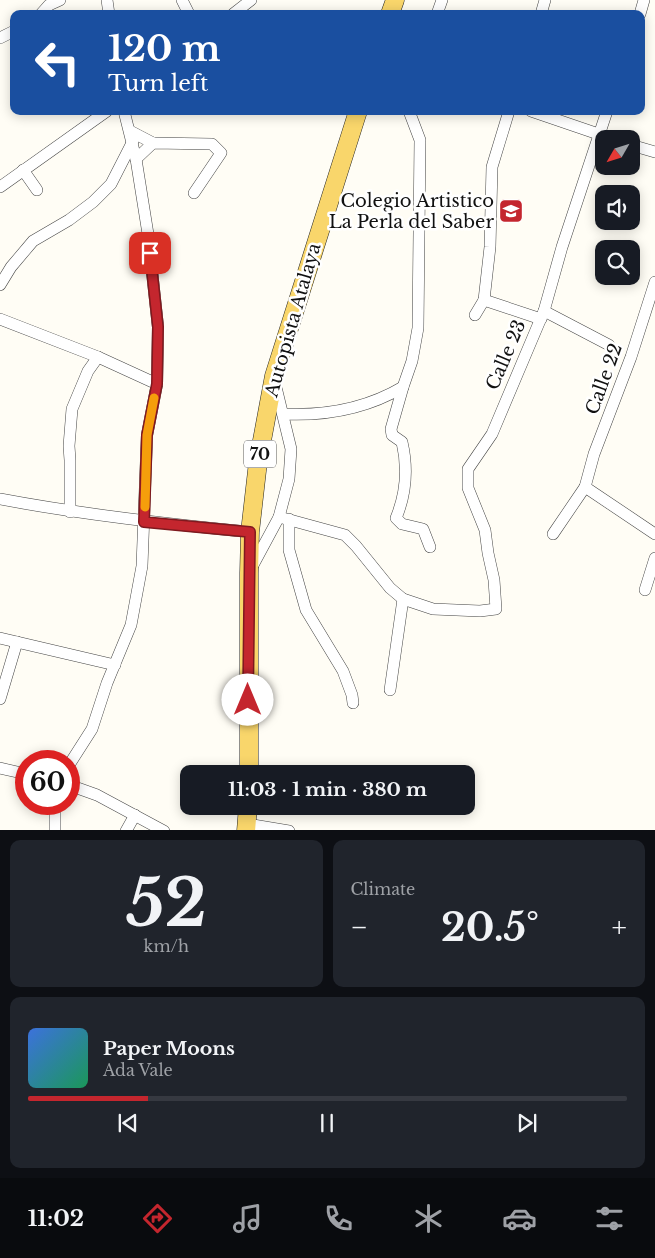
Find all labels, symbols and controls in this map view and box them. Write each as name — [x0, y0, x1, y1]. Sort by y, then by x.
text: 120 m — [108, 27, 221, 70]
icon: left — [25, 30, 90, 95]
text: Turn left — [108, 70, 208, 97]
north arrow — [595, 130, 640, 175]
map controls — [595, 130, 640, 285]
button: sound — [595, 185, 640, 230]
place label: Colegio Artistico La Perla del Saber — [329, 190, 494, 233]
school or university icon: Colegio Artistico La Perla del Saber — [498, 198, 524, 224]
pin — [129, 232, 171, 274]
icon: arrive — [136, 239, 164, 267]
street label: Autopista Atalaya — [260, 240, 326, 400]
button: search — [595, 240, 640, 285]
street label: Calle 23 — [481, 317, 531, 393]
street label: Calle 22 — [581, 341, 627, 417]
road number: 70 — [244, 440, 276, 468]
position arrow — [221, 673, 273, 725]
speed limit sign: 60 — [15, 750, 80, 815]
text: 11:03 · 1 min · 380 m — [228, 778, 427, 801]
text: 52 — [126, 863, 207, 944]
text: Climate — [351, 879, 415, 899]
text: 20.5° — [441, 904, 539, 951]
text: − — [351, 910, 368, 945]
text: + — [612, 910, 627, 945]
text: km/h — [144, 936, 189, 956]
text: Paper Moons — [103, 1037, 235, 1060]
text: Ada Vale — [103, 1060, 173, 1080]
icon: previous — [114, 1109, 142, 1137]
icon: pause — [313, 1109, 341, 1137]
icon: next — [513, 1109, 541, 1137]
icon: directions — [140, 1201, 175, 1236]
icon: music — [230, 1201, 265, 1236]
icon: phone — [321, 1201, 356, 1236]
icon: climate — [411, 1201, 446, 1236]
icon: car — [502, 1201, 537, 1236]
icon: filters — [592, 1201, 627, 1236]
text: 11:02 — [28, 1205, 84, 1232]

